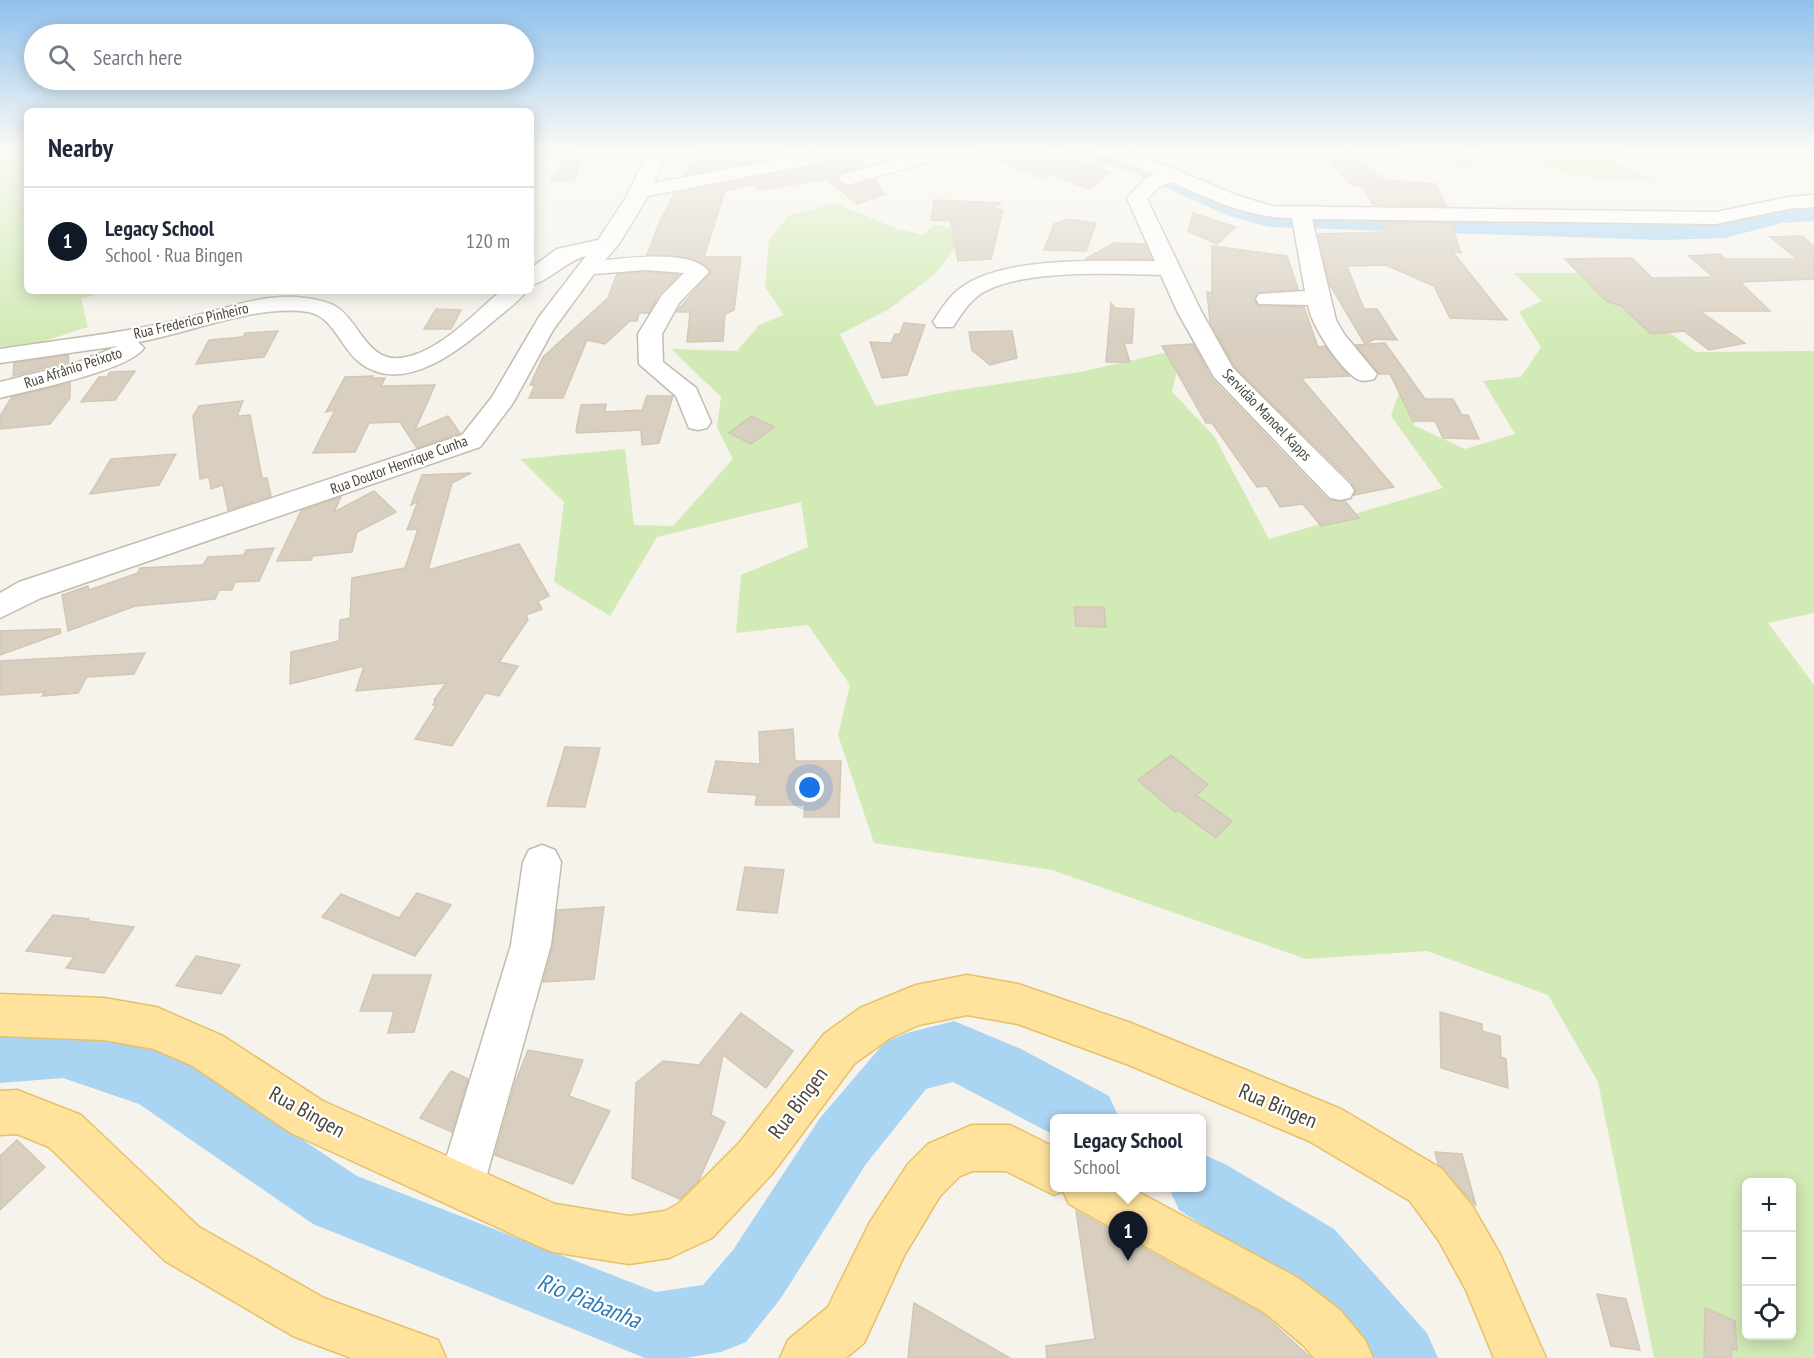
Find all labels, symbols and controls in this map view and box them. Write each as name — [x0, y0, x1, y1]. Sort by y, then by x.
search box — [24, 24, 534, 90]
icon: search — [45, 41, 78, 74]
text: Search here — [93, 43, 182, 71]
text: Nearby — [48, 131, 113, 164]
text: Legacy School — [105, 214, 214, 242]
text: 1 — [63, 228, 72, 254]
text: 120 m — [466, 228, 510, 254]
text: School · Rua Bingen — [105, 242, 243, 268]
street label: Rua Frederico Pinheiro — [132, 298, 250, 343]
street label: Rua Afrânio Peixoto — [22, 343, 124, 392]
street label: Servidão Manoel Kapps — [1219, 365, 1316, 465]
street label: Rua Doutor Henrique Cunha — [328, 431, 470, 498]
your location — [795, 773, 824, 802]
street label: Rua Bingen — [762, 1062, 833, 1144]
street label: Rua Bingen — [1235, 1077, 1322, 1134]
street label: Rua Bingen — [265, 1080, 350, 1143]
popup — [1050, 1114, 1206, 1192]
text: Legacy School — [1073, 1126, 1183, 1154]
text: School — [1073, 1154, 1120, 1180]
map controls — [1742, 1178, 1796, 1340]
button: + — [1742, 1178, 1796, 1232]
pin: 1 — [1108, 1212, 1148, 1261]
button: − — [1742, 1232, 1796, 1286]
water label: Rio Piabanha — [533, 1266, 647, 1336]
button: locate — [1742, 1286, 1796, 1340]

